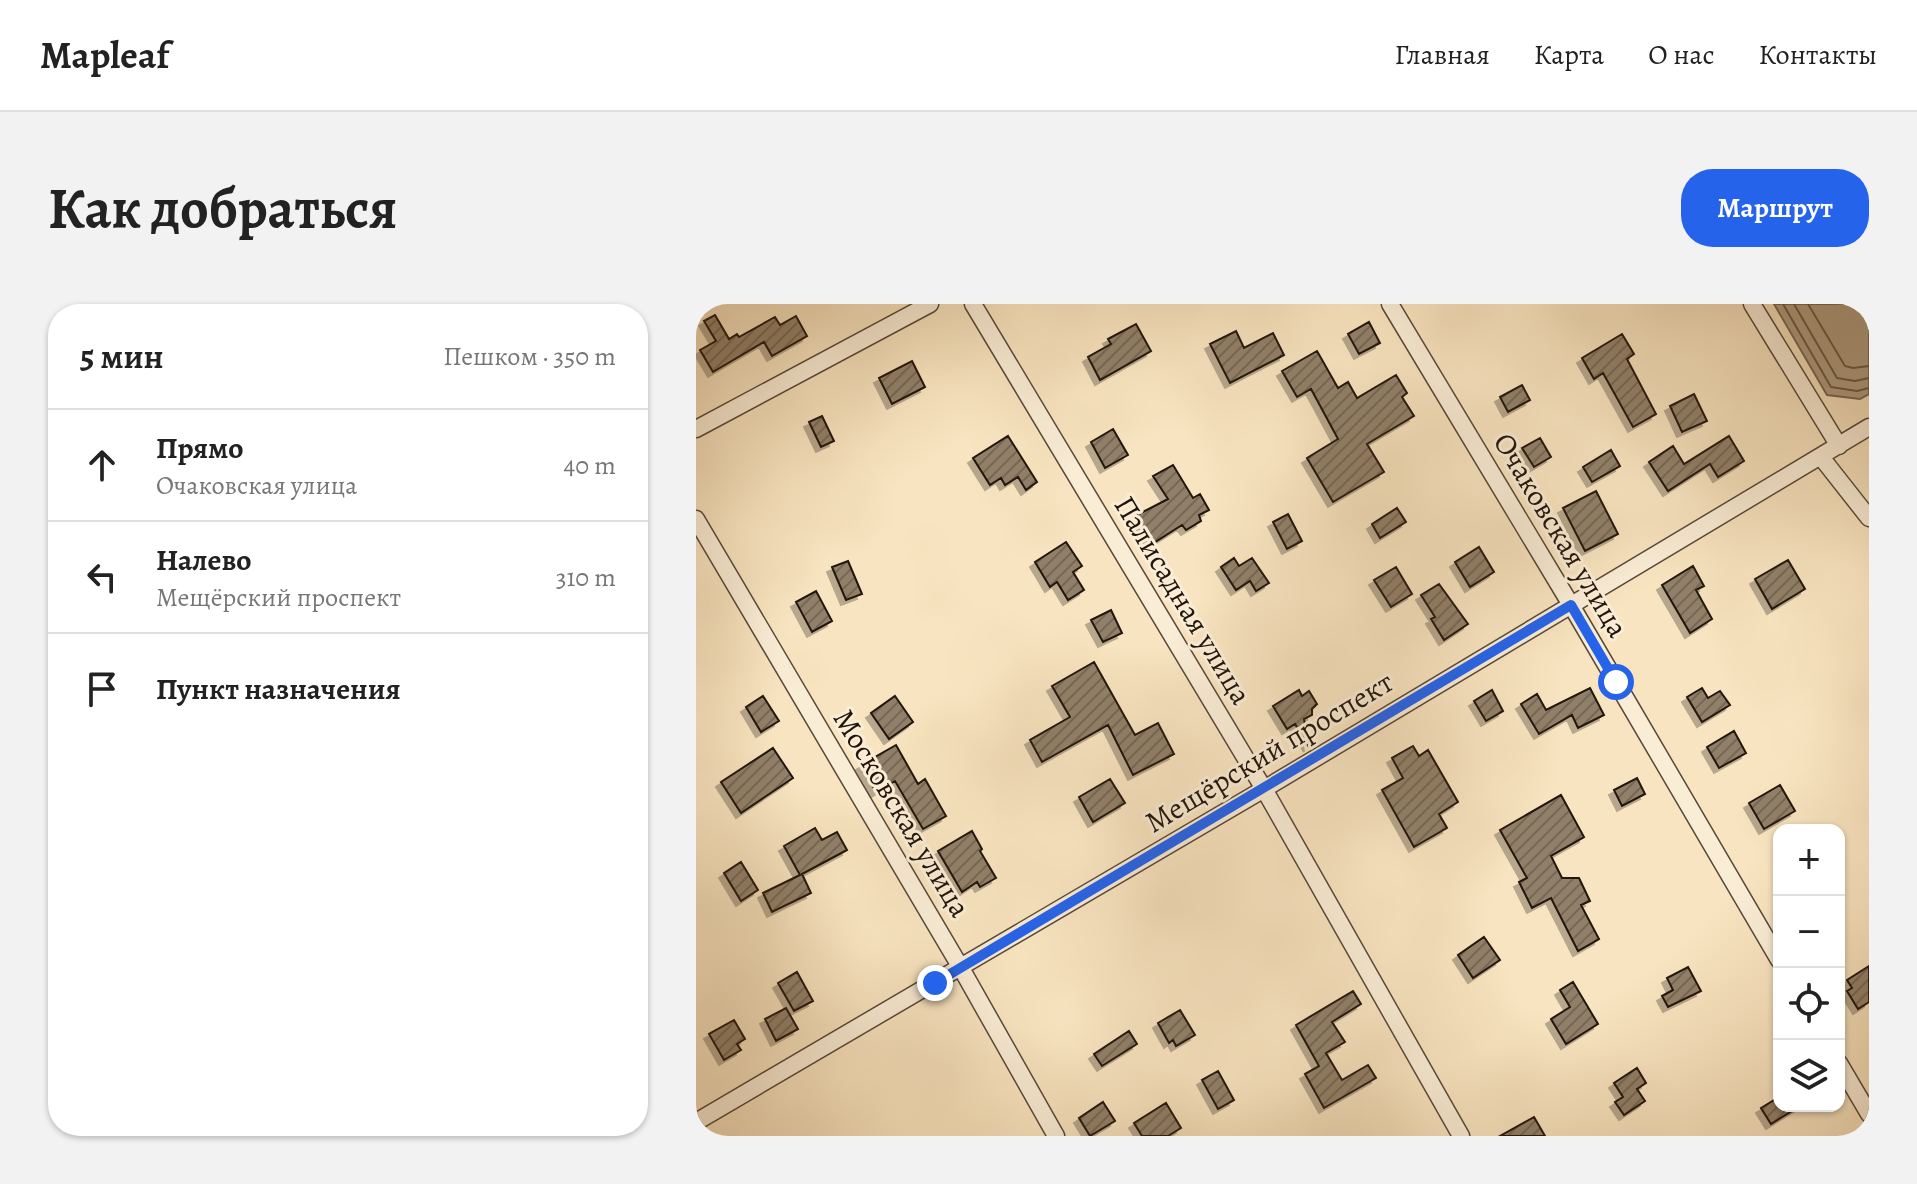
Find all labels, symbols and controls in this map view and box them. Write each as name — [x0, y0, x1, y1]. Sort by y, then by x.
text: Mapleaf — [40, 29, 169, 81]
text: Главная — [1394, 36, 1490, 74]
text: Карта — [1534, 36, 1604, 74]
text: О нас — [1648, 36, 1715, 74]
text: Контакты — [1759, 36, 1877, 74]
button: Маршрут — [1681, 169, 1869, 247]
text: Как добраться — [48, 170, 397, 246]
text: 5 мин — [80, 333, 164, 380]
text: Пешком · 350 m — [443, 339, 616, 374]
street label: Очаковская улица — [1484, 425, 1638, 645]
text: Прямо — [156, 428, 243, 468]
icon: ahead — [80, 443, 124, 487]
text: 40 m — [564, 448, 616, 483]
text: Очаковская улица — [156, 468, 357, 503]
street label: Палисадная улица — [1105, 488, 1261, 712]
text: Налево — [156, 540, 251, 580]
icon: left — [80, 555, 124, 599]
text: 310 m — [556, 560, 616, 595]
text: Мещёрский проспект — [156, 580, 401, 615]
street label: Мещёрский проспект — [1137, 662, 1401, 842]
route start — [1598, 664, 1634, 700]
icon: arrive — [80, 667, 124, 711]
text: Пункт назначения — [156, 669, 401, 709]
street label: Московская улица — [824, 701, 980, 925]
map controls — [1773, 824, 1845, 1112]
button: + — [1773, 824, 1845, 896]
button: − — [1773, 896, 1845, 968]
route end — [917, 965, 953, 1001]
button: locate — [1773, 968, 1845, 1040]
button: layers — [1773, 1040, 1845, 1112]

